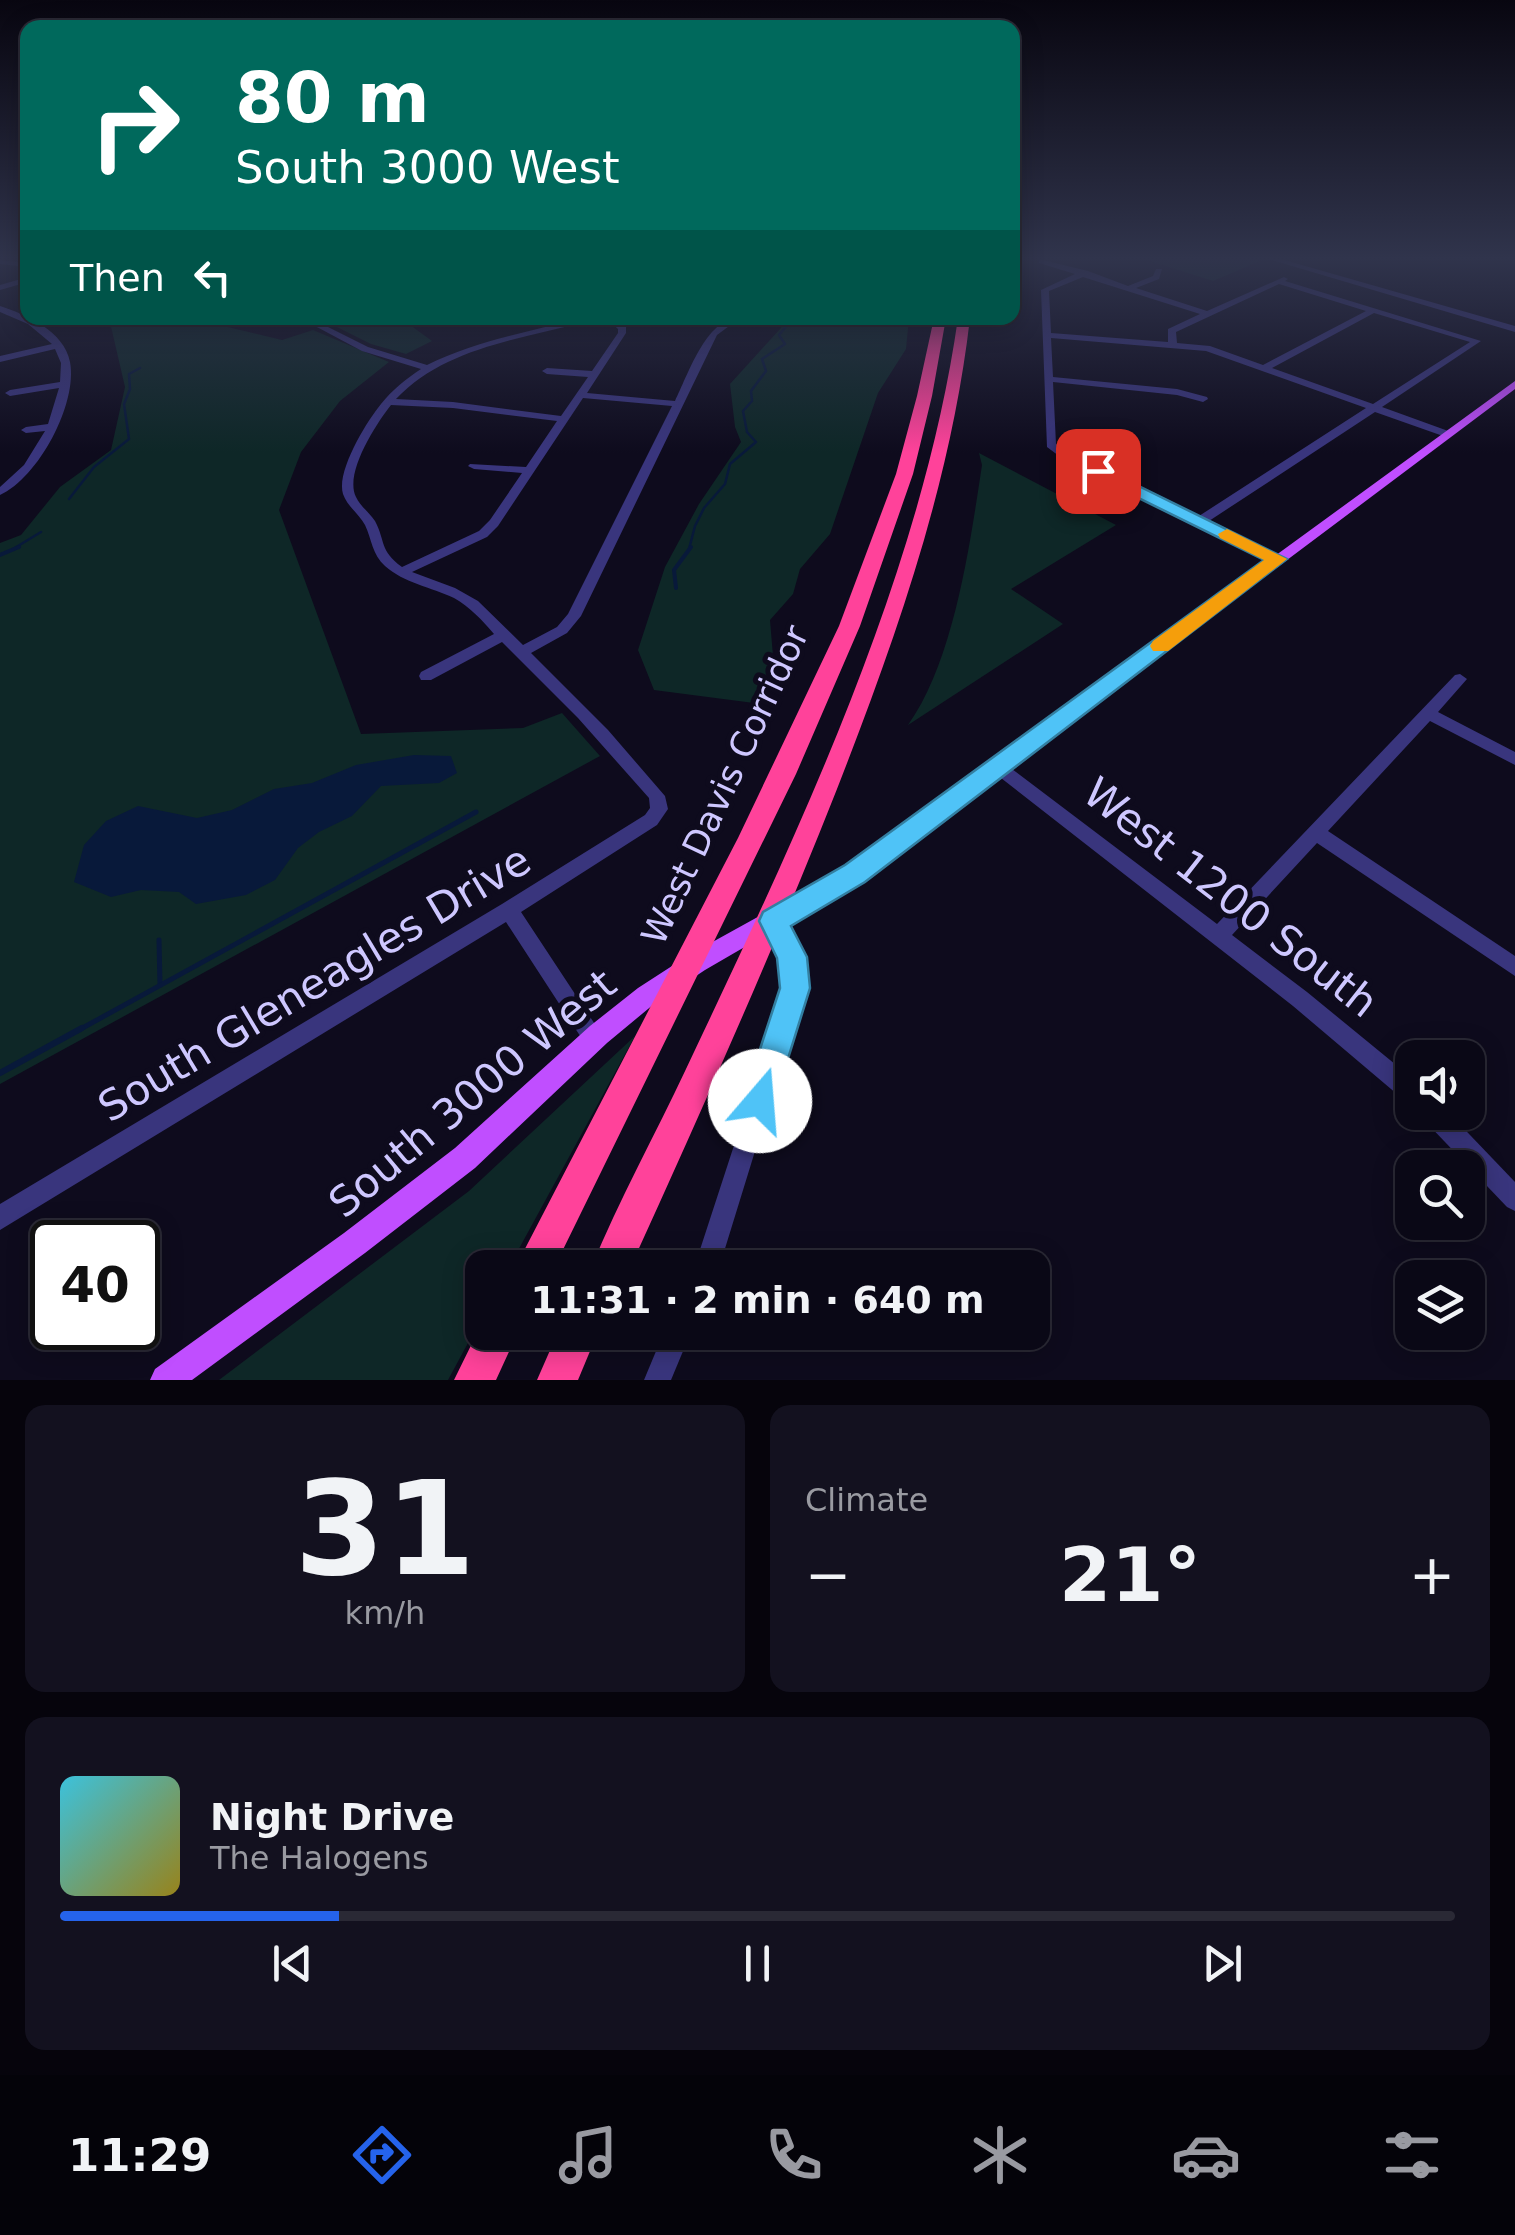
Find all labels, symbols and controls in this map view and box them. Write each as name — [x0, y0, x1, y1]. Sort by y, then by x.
text: 80 m — [235, 57, 430, 139]
icon: right — [70, 60, 200, 190]
text: South 3000 West — [235, 141, 620, 194]
icon: left — [185, 250, 240, 305]
text: Then — [70, 256, 165, 300]
pin — [1056, 429, 1141, 514]
icon: arrive — [1071, 444, 1126, 499]
street label: West Davis Corridor — [634, 619, 817, 951]
street label: West 1200 South — [1074, 768, 1387, 1027]
street label: South Gleneagles Drive — [89, 835, 539, 1132]
street label: South 3000 West — [319, 959, 626, 1228]
map controls — [1395, 1040, 1485, 1350]
button: sound — [1395, 1040, 1485, 1130]
position arrow — [708, 1049, 812, 1153]
button: search — [1395, 1150, 1485, 1240]
speed limit sign: 40 — [30, 1220, 160, 1350]
button: layers — [1395, 1260, 1485, 1350]
text: 11:31 · 2 min · 640 m — [530, 1278, 985, 1322]
text: 31 — [295, 1453, 475, 1605]
text: Climate — [805, 1481, 928, 1519]
text: 21° — [1059, 1531, 1201, 1619]
text: − — [805, 1543, 851, 1607]
text: + — [1409, 1543, 1455, 1607]
text: km/h — [345, 1594, 425, 1632]
text: Night Drive — [210, 1795, 454, 1839]
text: The Halogens — [210, 1839, 429, 1877]
icon: previous — [265, 1936, 320, 1991]
icon: pause — [730, 1936, 785, 1991]
icon: next — [1195, 1936, 1250, 1991]
icon: directions — [347, 2120, 417, 2190]
icon: music — [553, 2120, 623, 2190]
icon: phone — [759, 2120, 829, 2190]
icon: climate — [965, 2120, 1035, 2190]
icon: car — [1171, 2120, 1241, 2190]
icon: filters — [1377, 2120, 1447, 2190]
text: 11:29 — [68, 2129, 211, 2182]

